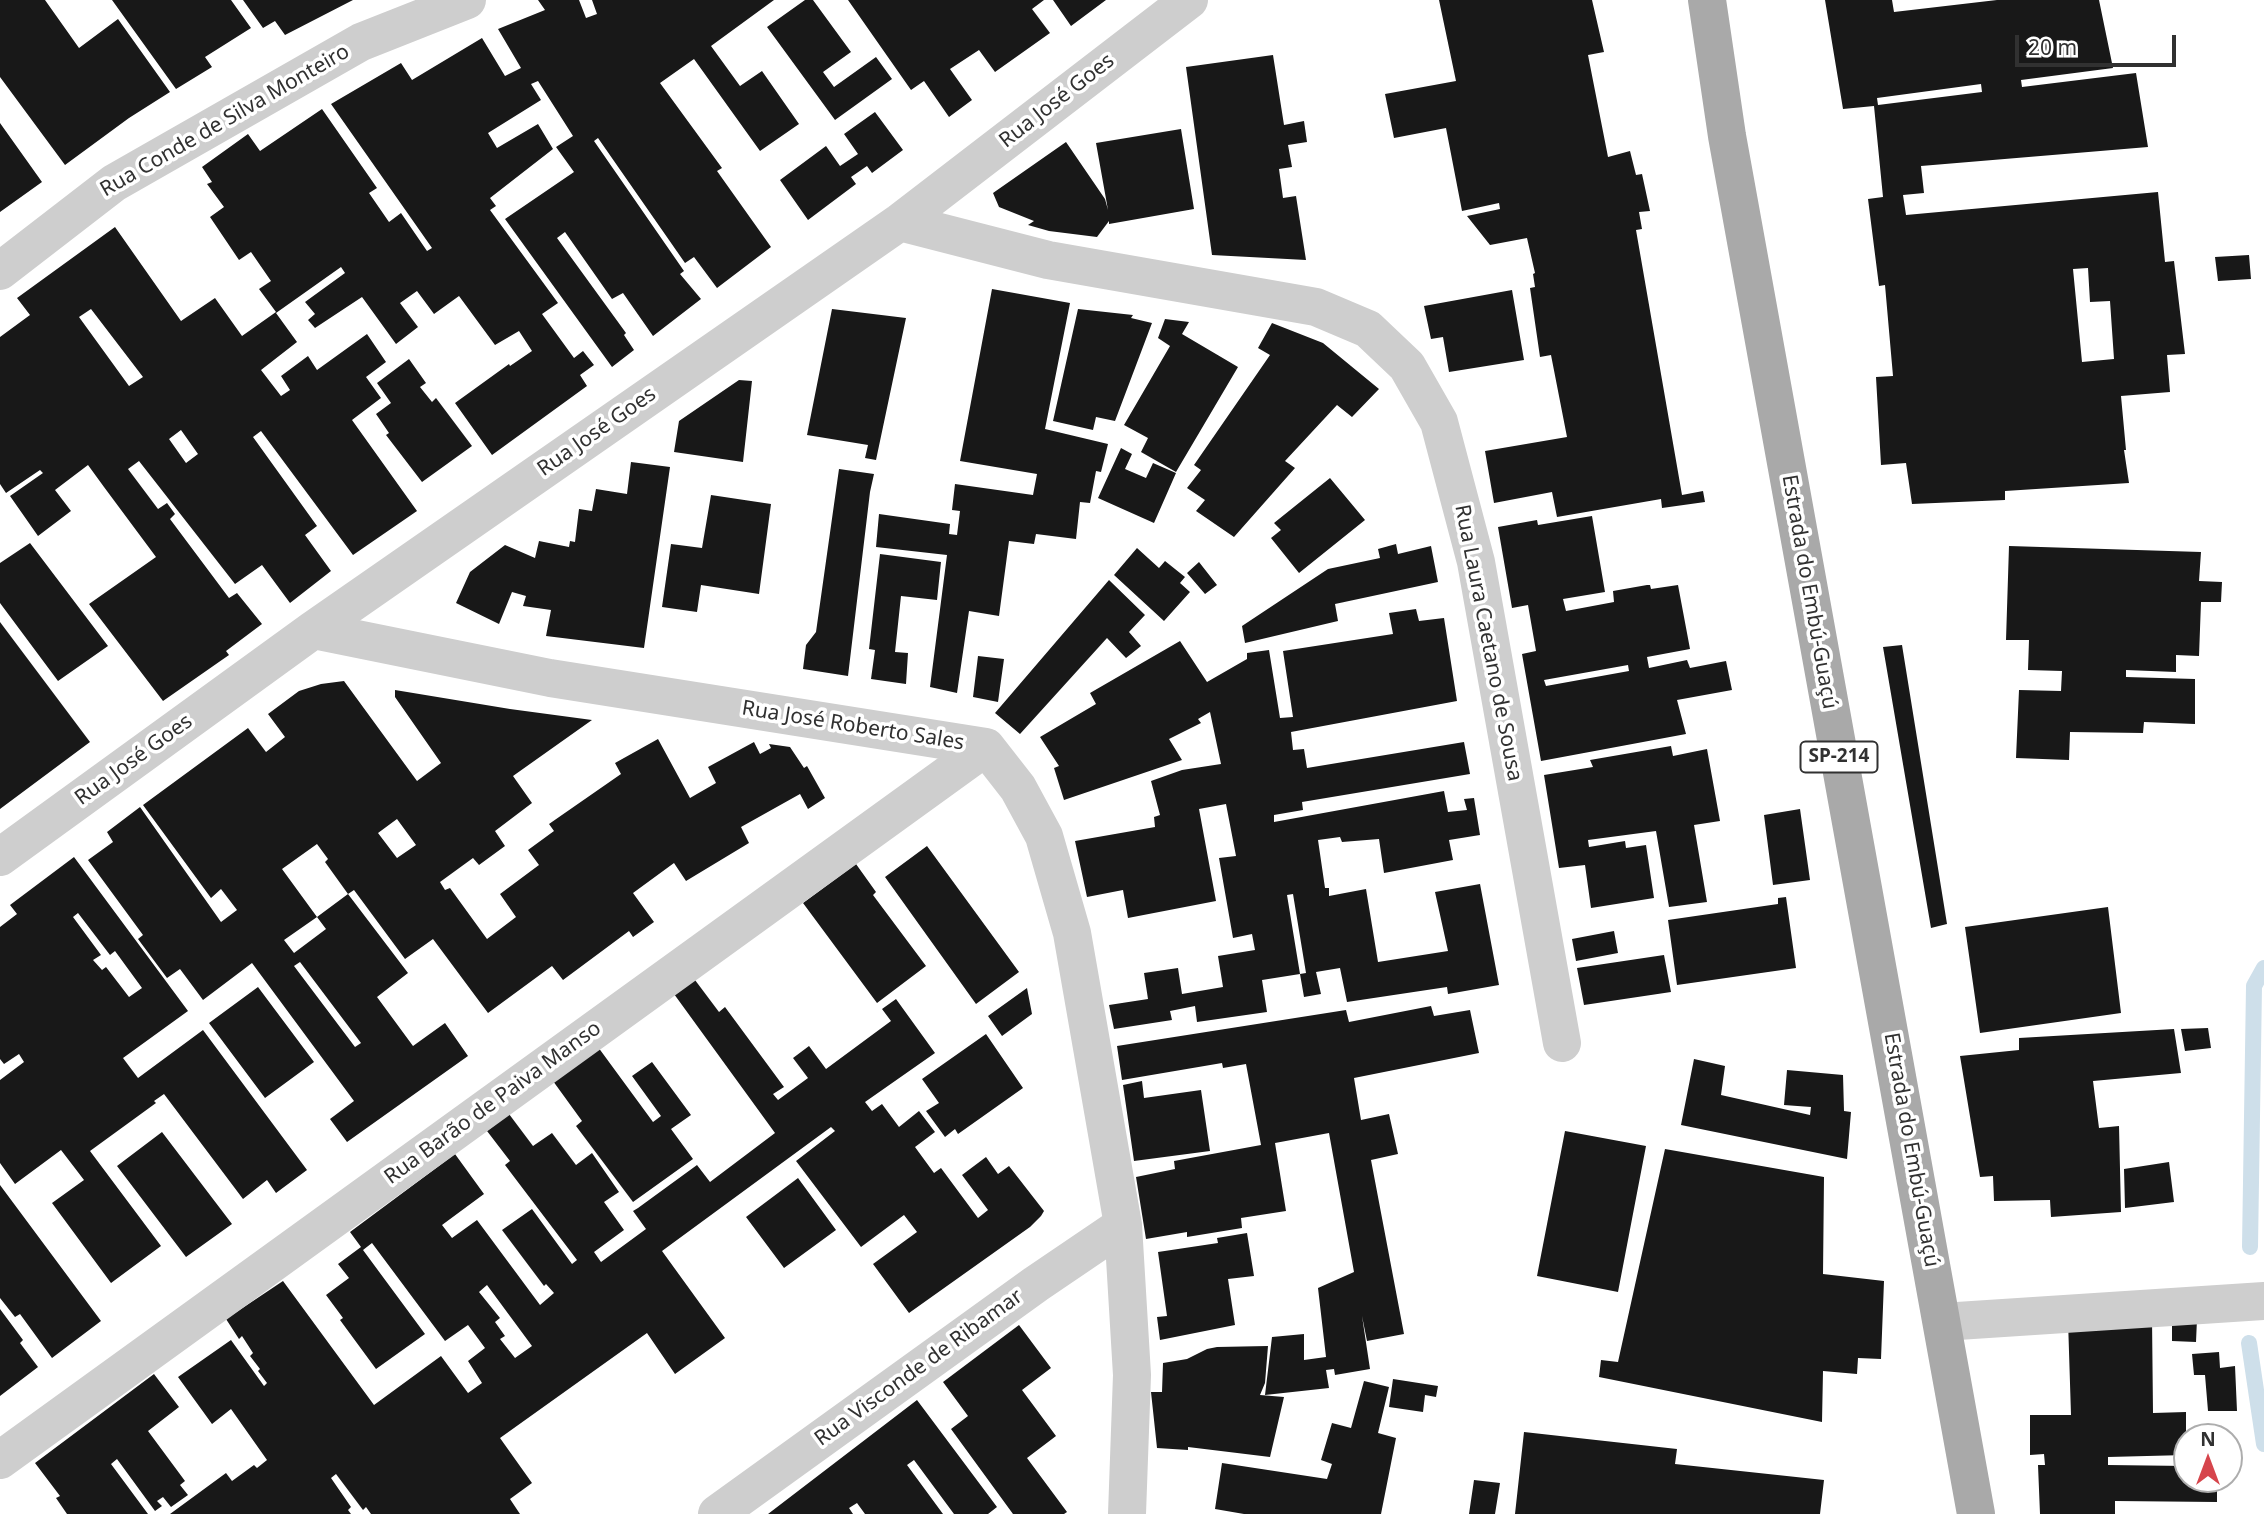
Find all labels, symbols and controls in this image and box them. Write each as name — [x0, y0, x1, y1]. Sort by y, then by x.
scale bar — [2019, 21, 2180, 65]
text: 20 m — [2028, 33, 2077, 61]
street label: Rua Conde de Silva Monteiro — [96, 39, 354, 203]
street label: Rua José Goes — [994, 48, 1120, 154]
street label: Rua José Goes — [533, 382, 661, 482]
street label: Estrada do Embú-Guaçú — [1776, 473, 1842, 711]
street label: Rua Laura Caetano de Sousa — [1449, 503, 1527, 783]
street label: Rua José Roberto Sales — [740, 696, 966, 756]
street label: Rua José Goes — [70, 709, 198, 811]
road number: SP-214 — [1800, 742, 1878, 772]
street label: Rua Barão de Paiva Manso — [380, 1016, 606, 1190]
street label: Estrada do Embú-Guaçú — [1878, 1031, 1944, 1269]
street label: Rua Visconde de Ribamar — [810, 1284, 1028, 1452]
north arrow — [2173, 1423, 2243, 1493]
text: N — [2200, 1426, 2216, 1452]

